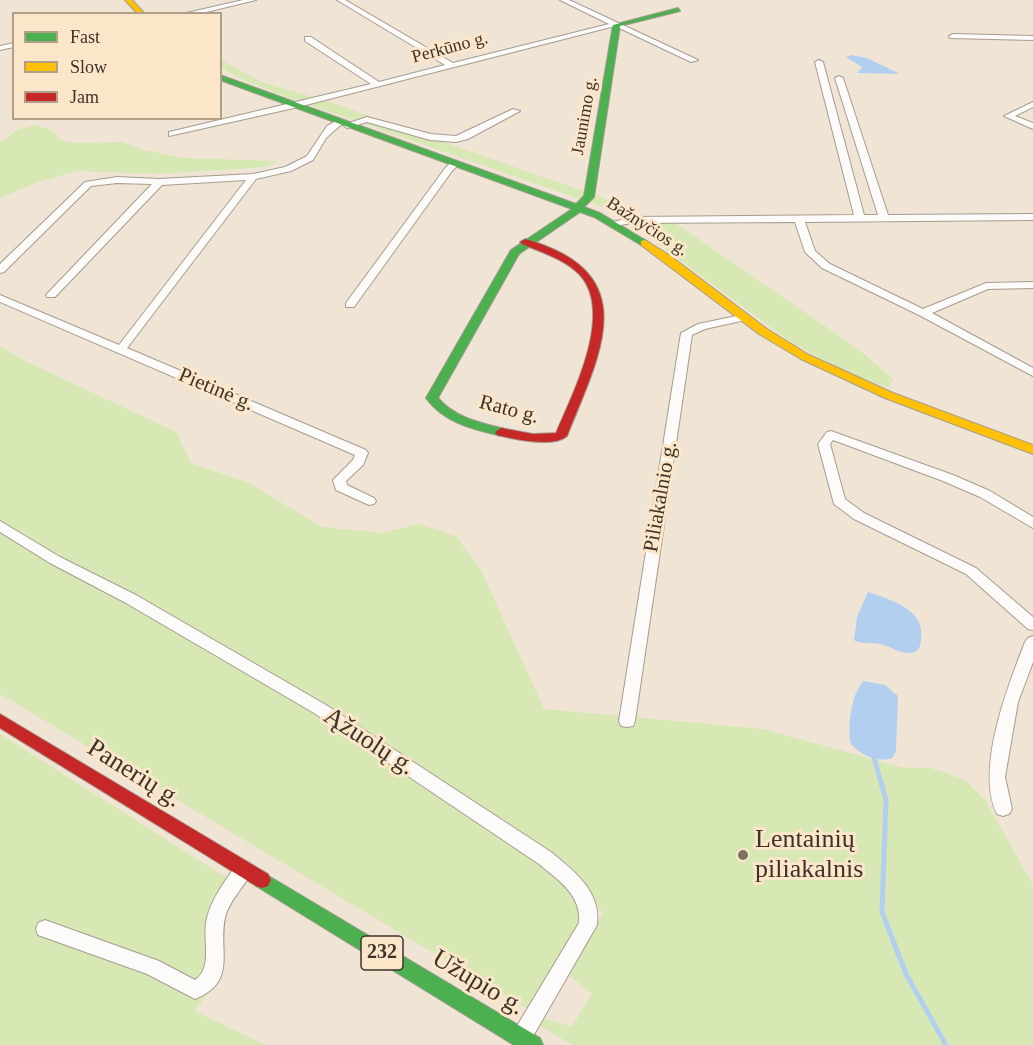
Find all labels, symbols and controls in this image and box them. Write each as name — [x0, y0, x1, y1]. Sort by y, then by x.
legend — [12, 12, 222, 120]
text: Fast — [70, 27, 100, 47]
street label: Perkūno g. — [410, 27, 490, 69]
text: Slow — [70, 57, 107, 77]
street label: Jaunimo g. — [568, 75, 602, 157]
text: Jam — [70, 87, 99, 107]
street label: Bažnyčios g. — [602, 193, 692, 261]
street label: Pietinė g. — [175, 363, 257, 417]
street label: Rato g. — [476, 390, 542, 430]
street label: Piliakalnio g. — [639, 440, 683, 554]
street label: Ąžuolų g. — [318, 701, 420, 783]
street label: Panerių g. — [81, 733, 187, 815]
place label: Lentainių piliakalnis — [755, 824, 863, 886]
marker: Lentainių piliakalnis — [736, 848, 750, 862]
road number: 232 — [361, 936, 403, 970]
street label: Užupio g. — [426, 943, 530, 1023]

